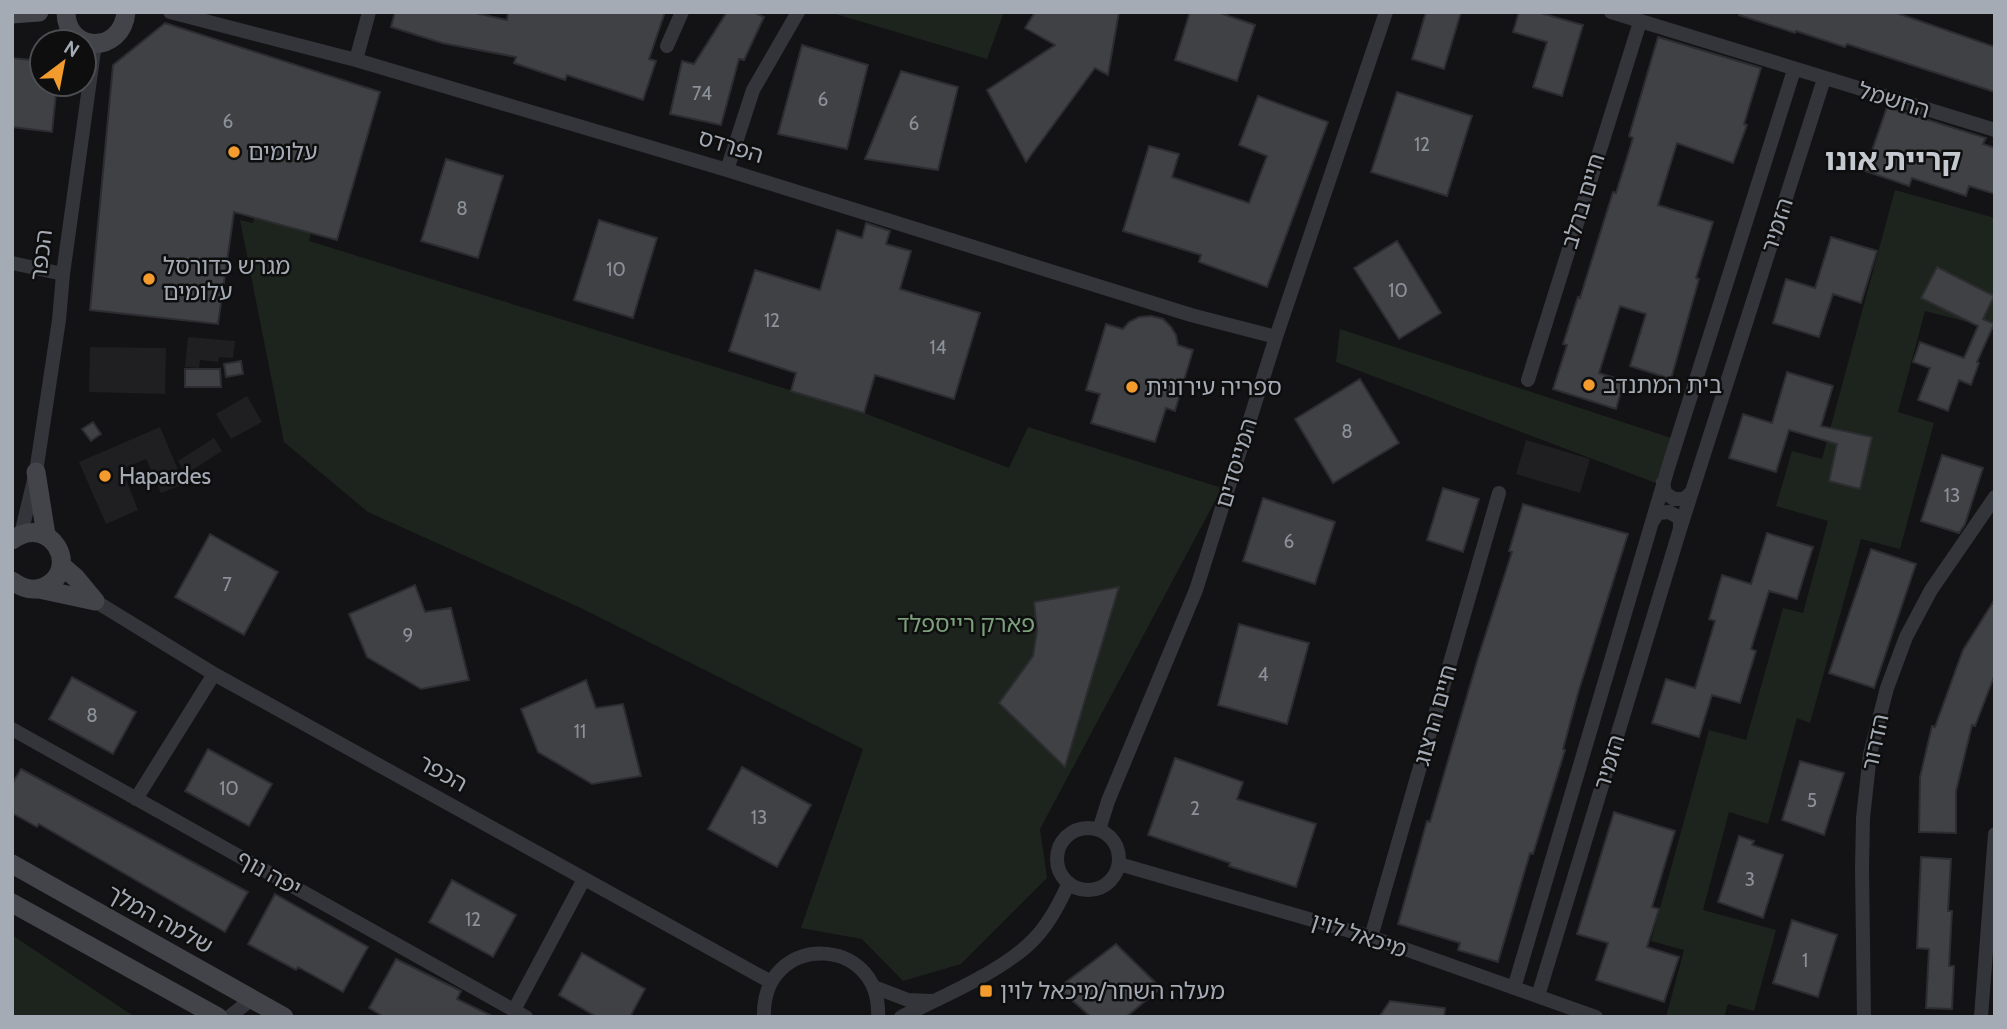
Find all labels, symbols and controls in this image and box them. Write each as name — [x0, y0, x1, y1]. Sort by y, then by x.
north arrow — [28, 28, 98, 98]
text: N — [60, 36, 84, 62]
street label: החשמל — [1855, 76, 1933, 124]
house number: 74 — [692, 82, 712, 105]
house number: 6 — [818, 88, 828, 111]
house number: 6 — [223, 110, 233, 133]
house number: 6 — [909, 112, 919, 135]
street label: הפרדס — [695, 123, 767, 169]
house number: 12 — [1414, 133, 1430, 156]
place label: עלומים — [248, 138, 318, 166]
district label: קריית אונו — [1825, 141, 1961, 178]
marker: עלומים — [226, 144, 242, 160]
street label: חיים ברלב — [1555, 150, 1611, 252]
street label: הזמיר — [1755, 194, 1799, 256]
house number: 8 — [456, 197, 468, 220]
street label: הכפר — [24, 228, 58, 282]
place label: מגרש כדורסל עלומים — [163, 252, 290, 306]
house number: 10 — [606, 258, 626, 281]
marker: מגרש כדורסל עלומים — [141, 271, 157, 287]
house number: 10 — [1388, 279, 1408, 302]
house number: 12 — [764, 309, 780, 332]
house number: 14 — [929, 336, 947, 359]
place label: בית המתנדב — [1603, 371, 1722, 399]
place label: ספריה עירונית — [1146, 373, 1282, 401]
marker: בית המתנדב — [1581, 377, 1597, 393]
marker: ספריה עירונית — [1124, 379, 1140, 395]
street label: המייסדים — [1209, 415, 1263, 511]
house number: 8 — [1341, 420, 1353, 443]
place label: Hapardes — [119, 462, 211, 490]
marker: Hapardes — [97, 468, 113, 484]
house number: 13 — [1944, 484, 1960, 507]
house number: 6 — [1284, 530, 1294, 553]
house number: 7 — [222, 573, 232, 596]
park label: פארק רייספלד — [897, 610, 1035, 638]
house number: 9 — [403, 624, 413, 647]
street label: חיים הרצוג — [1407, 661, 1463, 769]
house number: 4 — [1258, 663, 1269, 686]
house number: 8 — [86, 704, 98, 727]
street label: הדרור — [1855, 711, 1895, 773]
house number: 11 — [574, 720, 586, 743]
street label: הזמיר — [1587, 731, 1631, 793]
street label: הכפר — [414, 748, 472, 798]
house number: 10 — [219, 777, 239, 800]
house number: 5 — [1807, 789, 1817, 812]
house number: 2 — [1190, 797, 1200, 820]
house number: 13 — [751, 806, 767, 829]
street label: יפה נוף — [232, 844, 306, 902]
house number: 3 — [1745, 868, 1755, 891]
street label: שלמה המלך — [102, 878, 218, 960]
street label: מיכאל לוין — [1308, 906, 1410, 964]
house number: 12 — [465, 908, 481, 931]
house number: 1 — [1802, 949, 1808, 972]
place label: מעלה השחר/מיכאל לוין — [1000, 977, 1225, 1005]
marker: מעלה השחר/מיכאל לוין — [978, 983, 994, 999]

